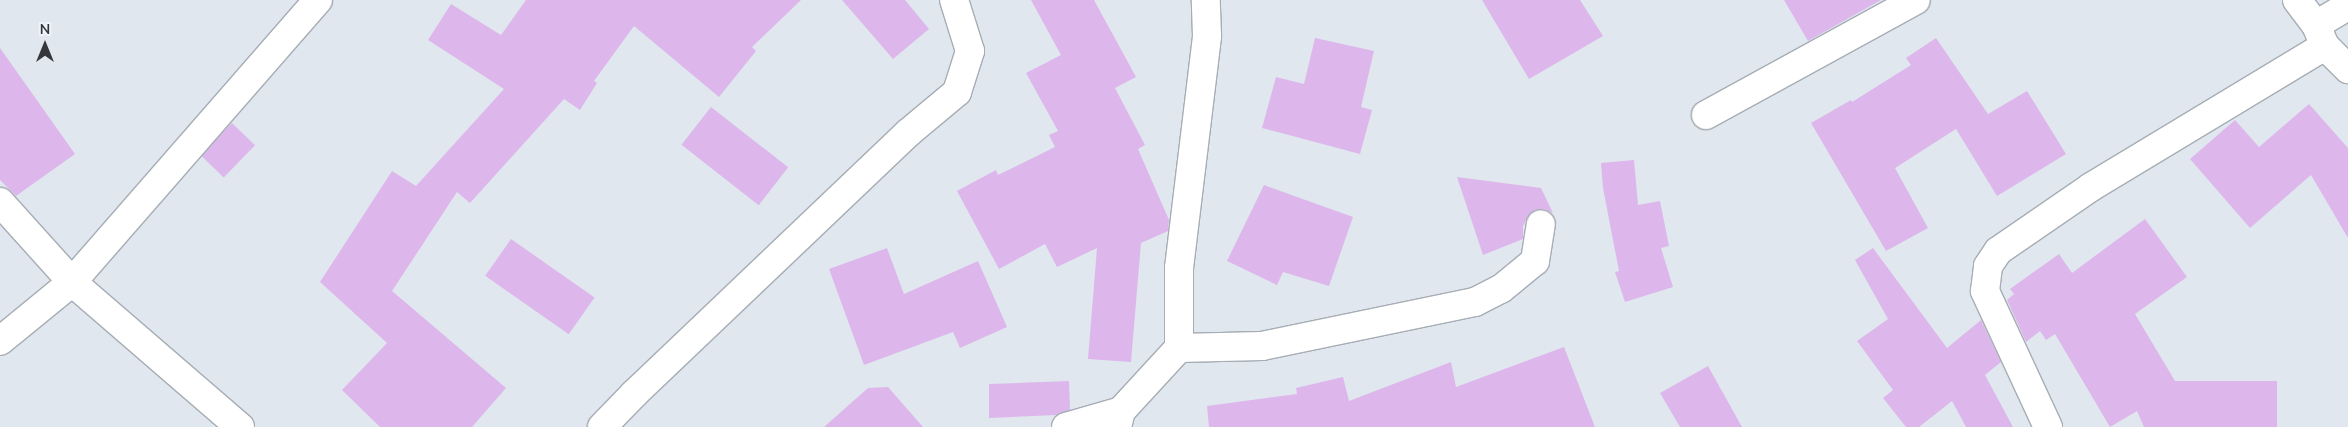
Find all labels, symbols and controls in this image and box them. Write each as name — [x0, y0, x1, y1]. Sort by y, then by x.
north arrow — [20, 20, 70, 70]
text: N — [40, 20, 50, 39]

